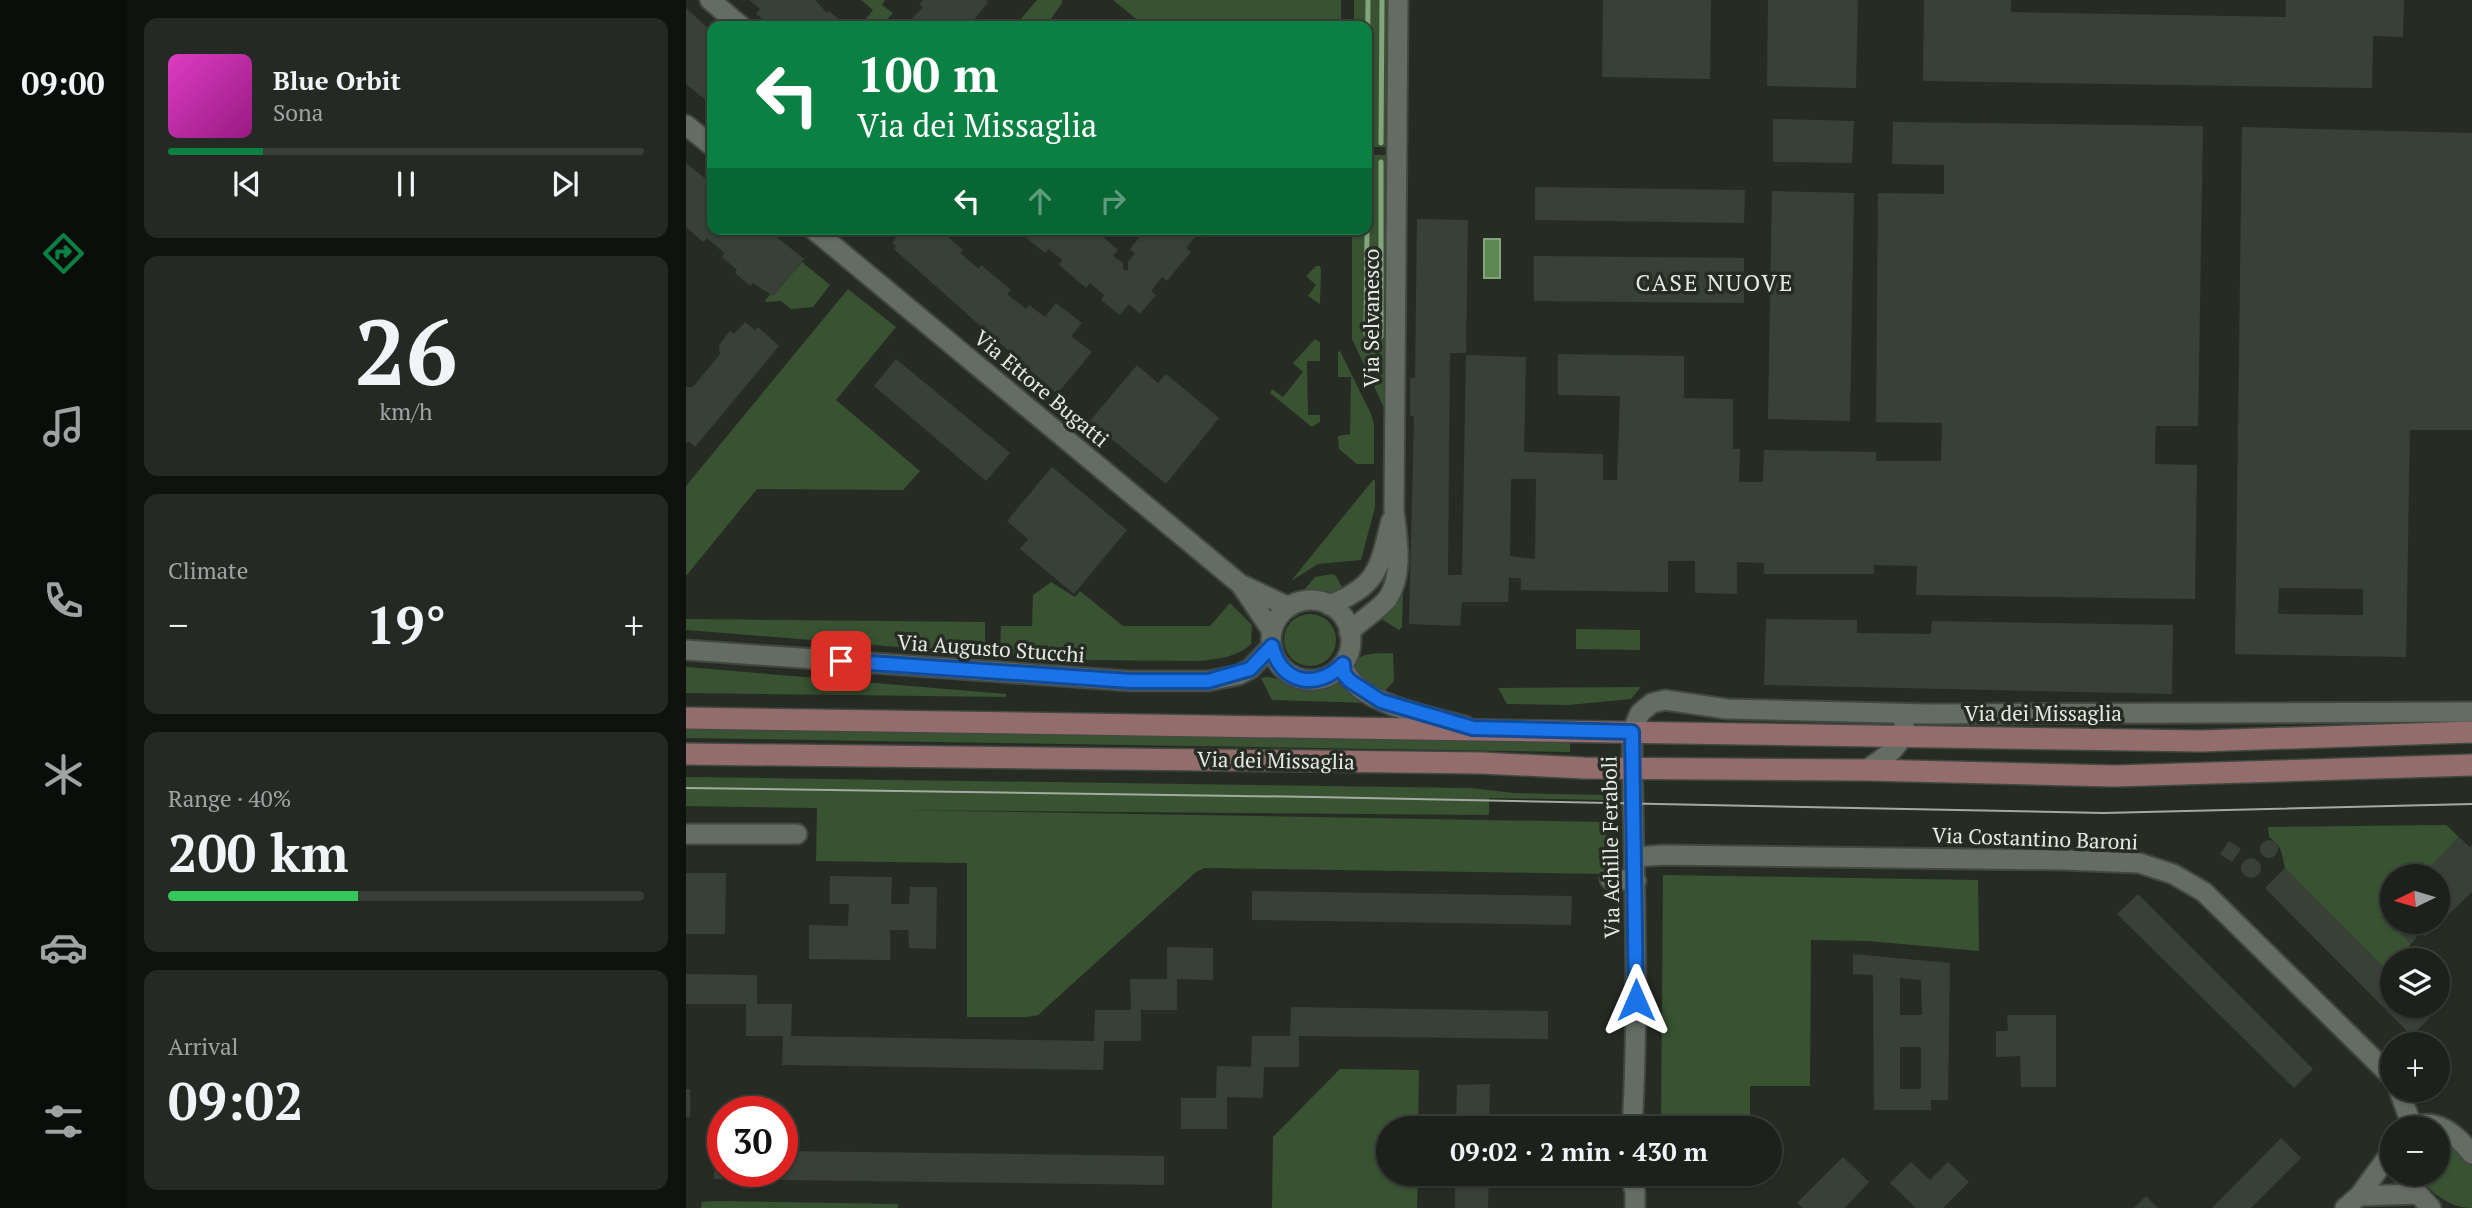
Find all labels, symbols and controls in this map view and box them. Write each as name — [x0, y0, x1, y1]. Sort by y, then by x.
text: 100 m — [857, 41, 999, 106]
icon: left — [742, 49, 833, 140]
text: 09:00 — [21, 62, 105, 104]
text: Blue Orbit — [273, 63, 401, 97]
text: Sona — [273, 97, 323, 128]
text: Via dei Missaglia — [857, 104, 1097, 146]
icon: previous — [228, 165, 266, 203]
icon: pause — [387, 165, 425, 203]
icon: next — [546, 165, 584, 203]
icon: left — [948, 182, 986, 220]
icon: ahead — [1021, 182, 1059, 220]
icon: right — [1094, 182, 1132, 220]
icon: directions — [39, 229, 88, 278]
street label: Via Selvanesco — [1357, 249, 1385, 387]
district label: CASE NUOVE — [1636, 267, 1794, 298]
text: 26 — [355, 290, 457, 411]
street label: Via Ettore Bugatti — [968, 324, 1115, 453]
text: km/h — [379, 396, 433, 427]
icon: music — [39, 402, 88, 451]
text: Climate — [168, 555, 248, 586]
icon: phone — [39, 576, 88, 625]
text: 19° — [366, 590, 446, 659]
text: − — [168, 600, 188, 650]
text: + — [624, 600, 644, 650]
street label: Via Augusto Stucchi — [896, 627, 1086, 669]
pin — [811, 631, 871, 691]
icon: arrive — [822, 642, 860, 680]
street label: Via dei Missaglia — [1964, 699, 2122, 727]
street label: Via dei Missaglia — [1197, 745, 1355, 775]
icon: climate — [39, 750, 88, 799]
street label: Via Achille Feraboli — [1594, 755, 1626, 939]
text: Range · 40% — [168, 783, 291, 814]
text: 200 km — [168, 818, 349, 887]
street label: Via Costantino Baroni — [1931, 820, 2139, 856]
north arrow — [2380, 864, 2450, 934]
map controls — [2380, 864, 2450, 1186]
icon: car — [39, 923, 88, 972]
button: layers — [2380, 948, 2450, 1018]
position arrow — [1599, 963, 1673, 1037]
text: Arrival — [168, 1031, 239, 1062]
button: + — [2380, 1032, 2450, 1102]
text: 09:02 — [168, 1066, 303, 1135]
speed limit sign: 30 — [707, 1096, 798, 1187]
icon: filters — [39, 1097, 88, 1146]
button: − — [2380, 1116, 2450, 1186]
text: 09:02 · 2 min · 430 m — [1450, 1134, 1708, 1168]

